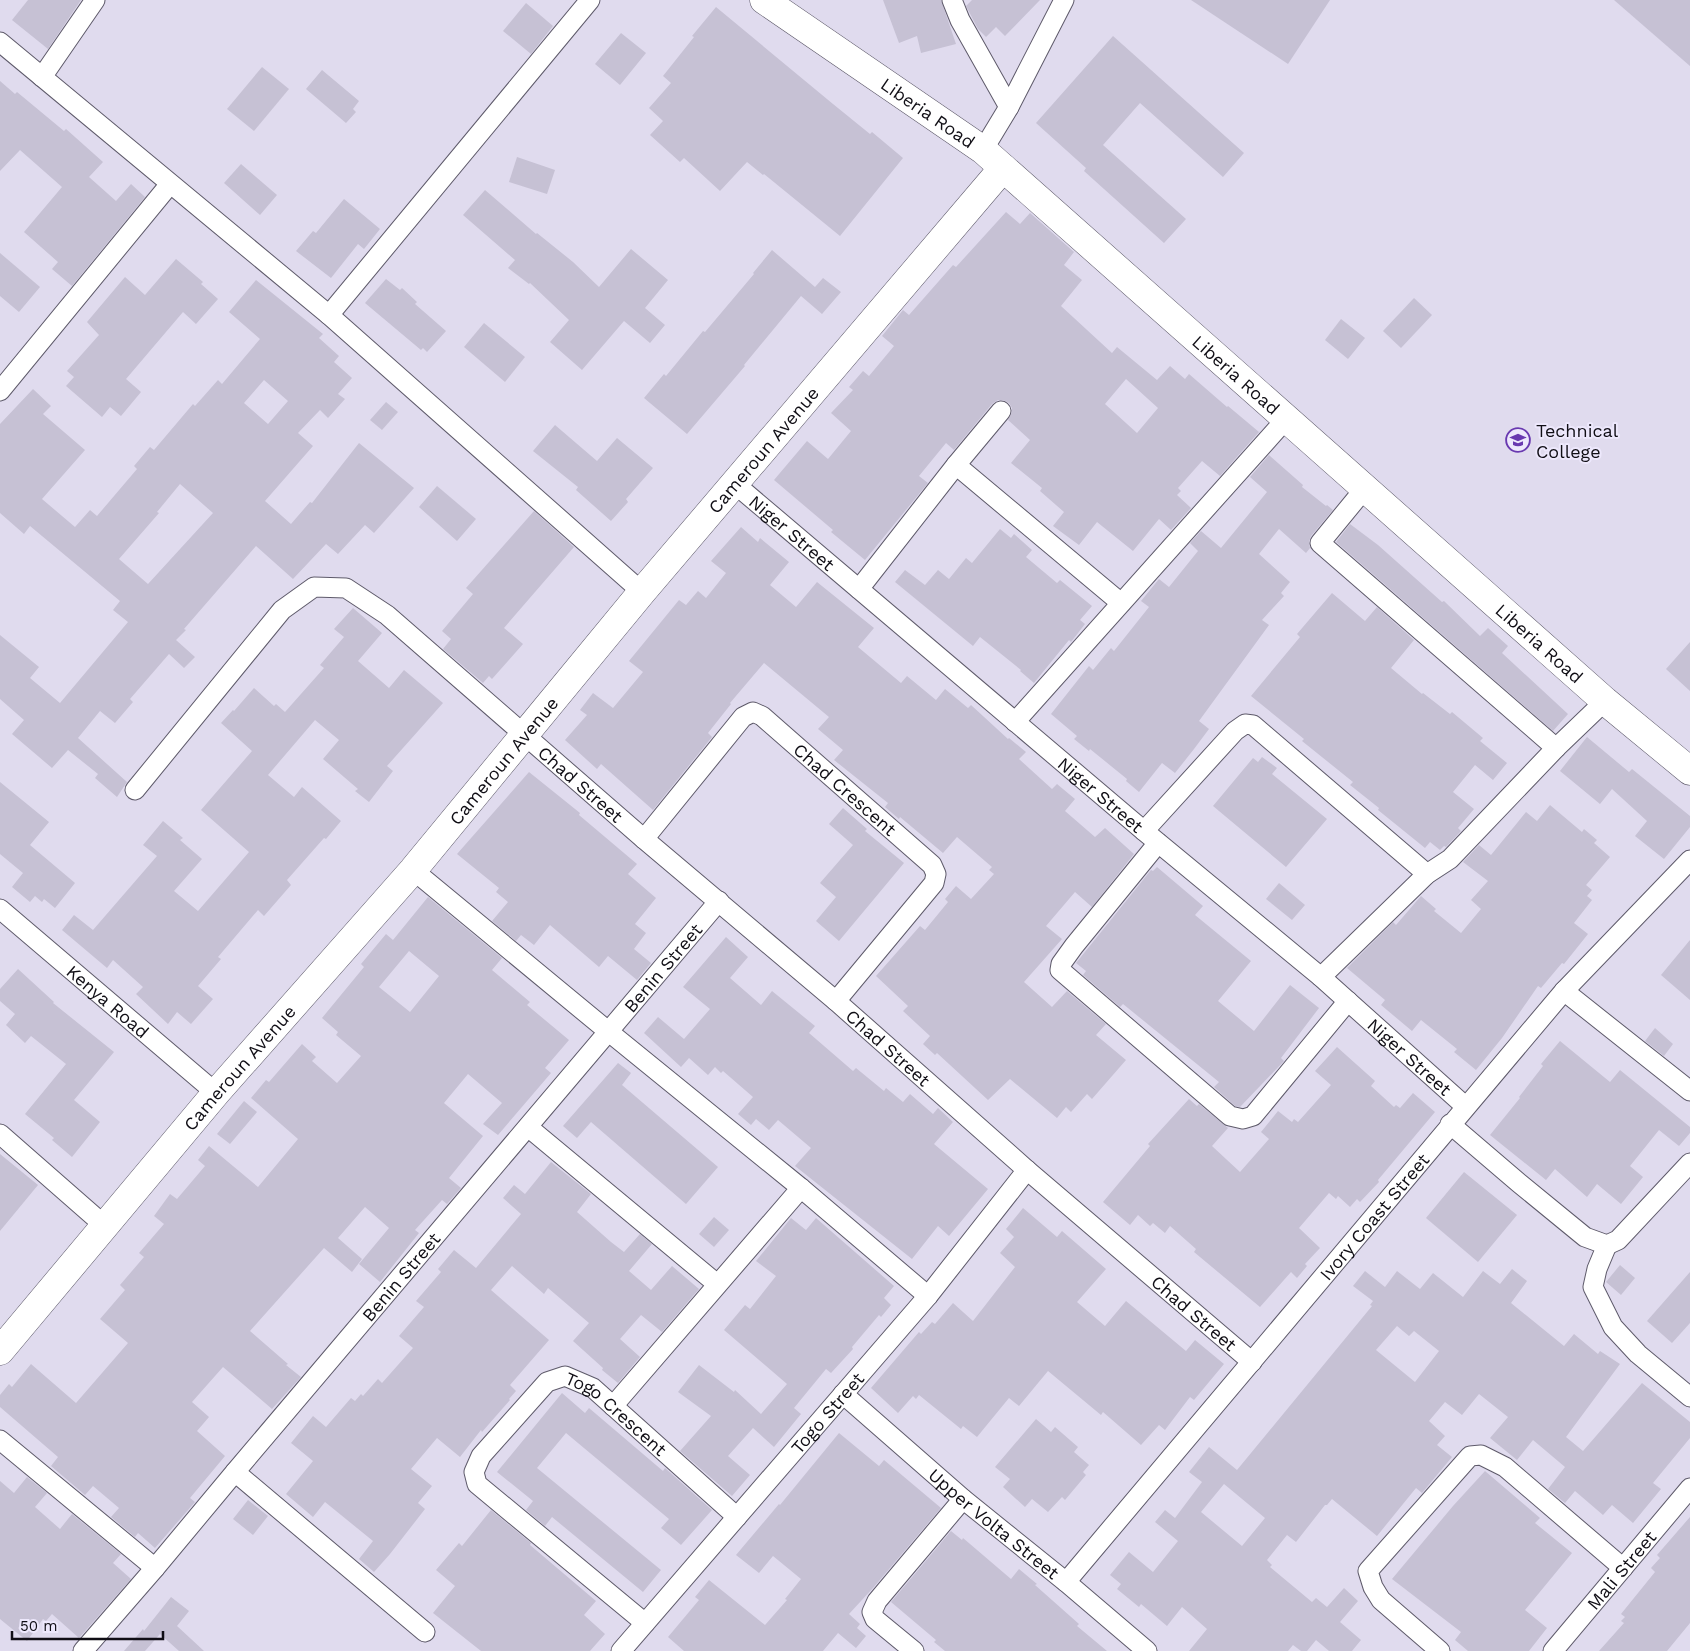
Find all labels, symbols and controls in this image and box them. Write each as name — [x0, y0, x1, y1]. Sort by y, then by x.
street label: Liberia Road — [877, 73, 979, 152]
street label: Liberia Road — [1189, 330, 1284, 419]
street label: Cameroun Avenue — [703, 382, 823, 517]
place label: Technical College — [1536, 420, 1619, 462]
school or university icon: Technical College — [1505, 427, 1531, 453]
street label: Niger Street — [745, 490, 839, 575]
street label: Liberia Road — [1492, 599, 1587, 687]
street label: Cameroun Avenue — [444, 692, 562, 829]
street label: Chad Crescent — [790, 738, 901, 840]
street label: Chad Street — [534, 741, 628, 827]
street label: Niger Street — [1054, 752, 1148, 837]
street label: Benin Street — [619, 919, 706, 1016]
street label: Kenya Road — [63, 960, 153, 1042]
street label: Cameroun Avenue — [179, 1000, 299, 1134]
street label: Chad Street — [842, 1005, 935, 1090]
street label: Niger Street — [1364, 1014, 1456, 1100]
street label: Ivory Coast Street — [1315, 1149, 1433, 1284]
street label: Benin Street — [357, 1228, 444, 1325]
street label: Chad Street — [1147, 1271, 1242, 1355]
street label: Togo Crescent — [562, 1367, 672, 1460]
street label: Togo Street — [786, 1368, 868, 1458]
street label: Upper Volta Street — [925, 1464, 1064, 1583]
street label: Mali Street — [1582, 1526, 1660, 1613]
scale bar — [12, 1608, 164, 1640]
text: 50 m — [20, 1617, 57, 1635]

